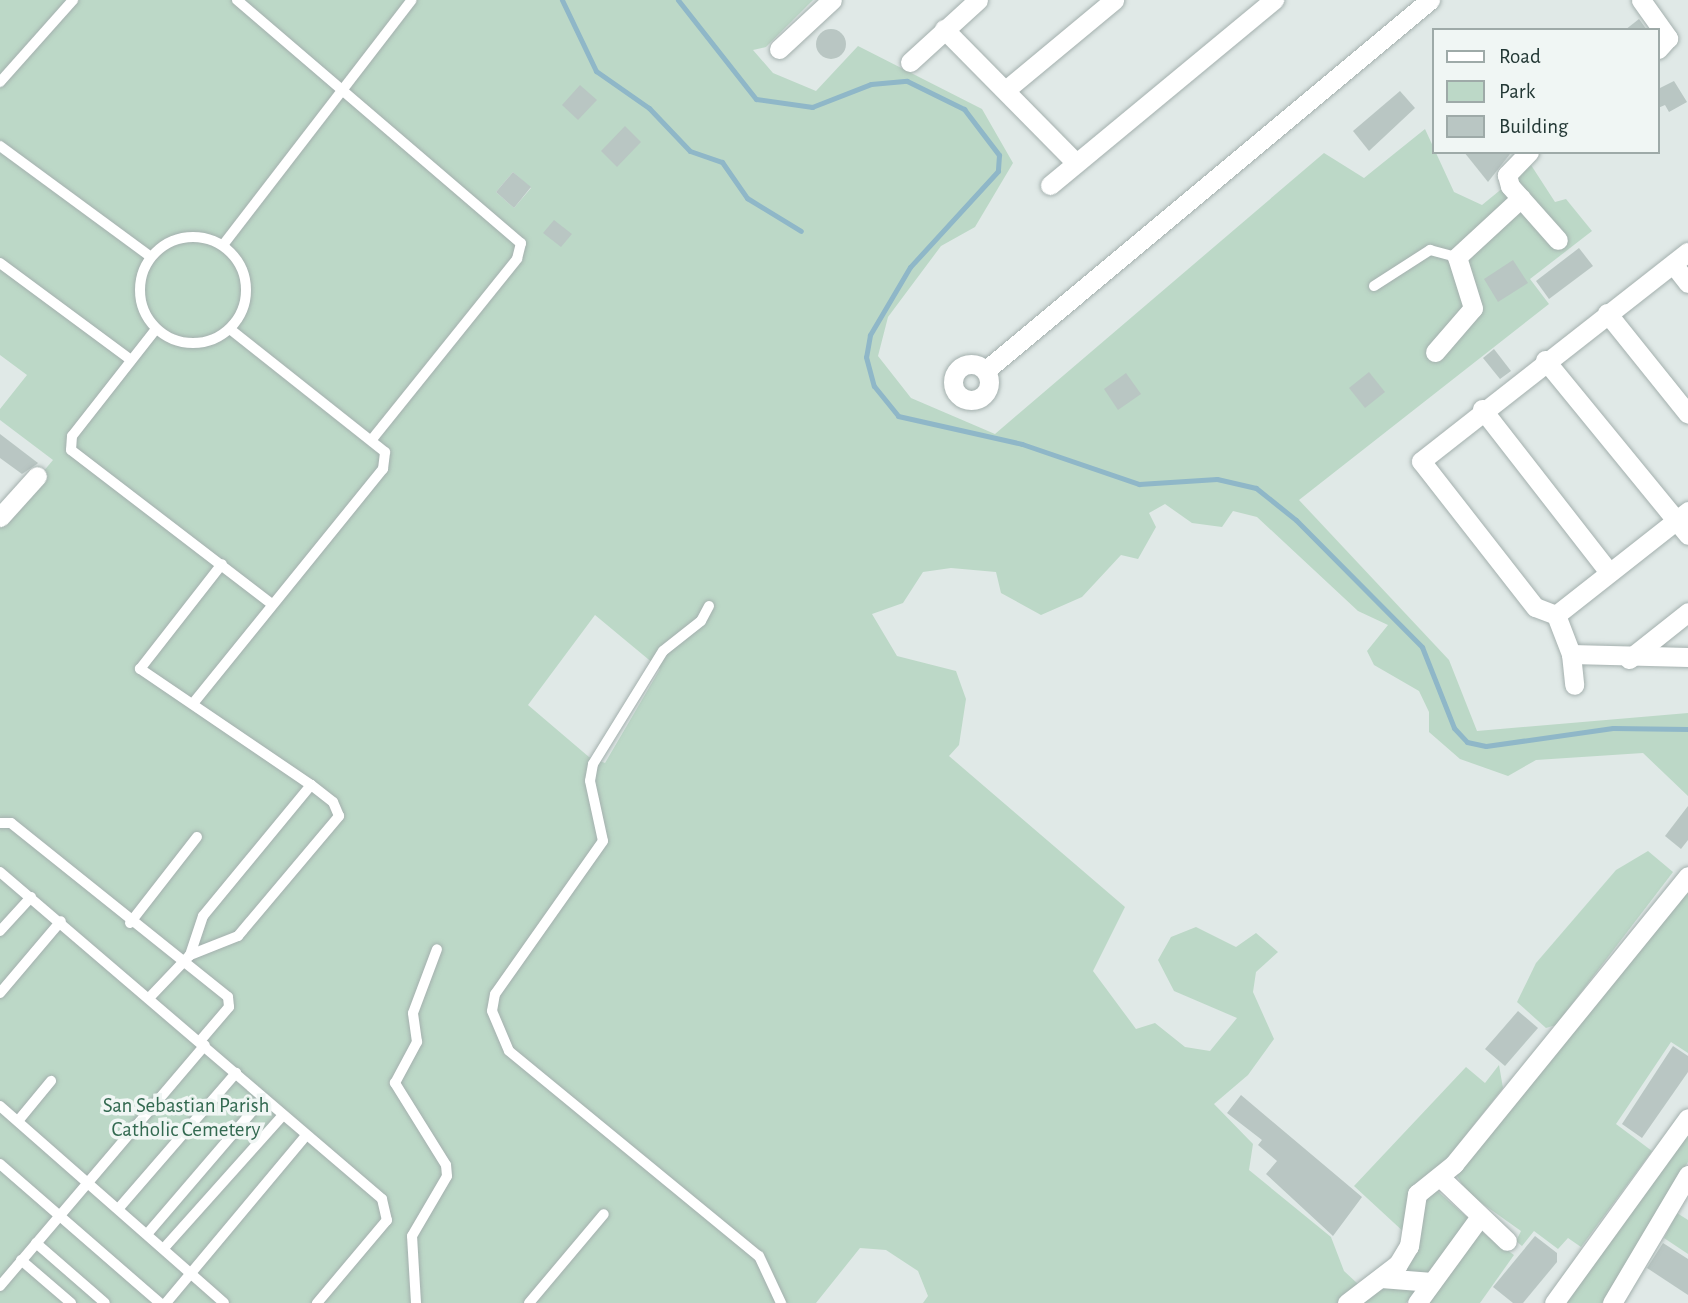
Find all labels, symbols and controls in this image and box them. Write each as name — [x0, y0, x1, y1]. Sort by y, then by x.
legend — [1432, 28, 1660, 154]
text: Road — [1499, 46, 1541, 67]
text: Park — [1499, 81, 1535, 102]
text: Building — [1499, 116, 1568, 137]
park label: San Sebastian Parish Catholic Cemetery — [103, 1093, 269, 1143]

